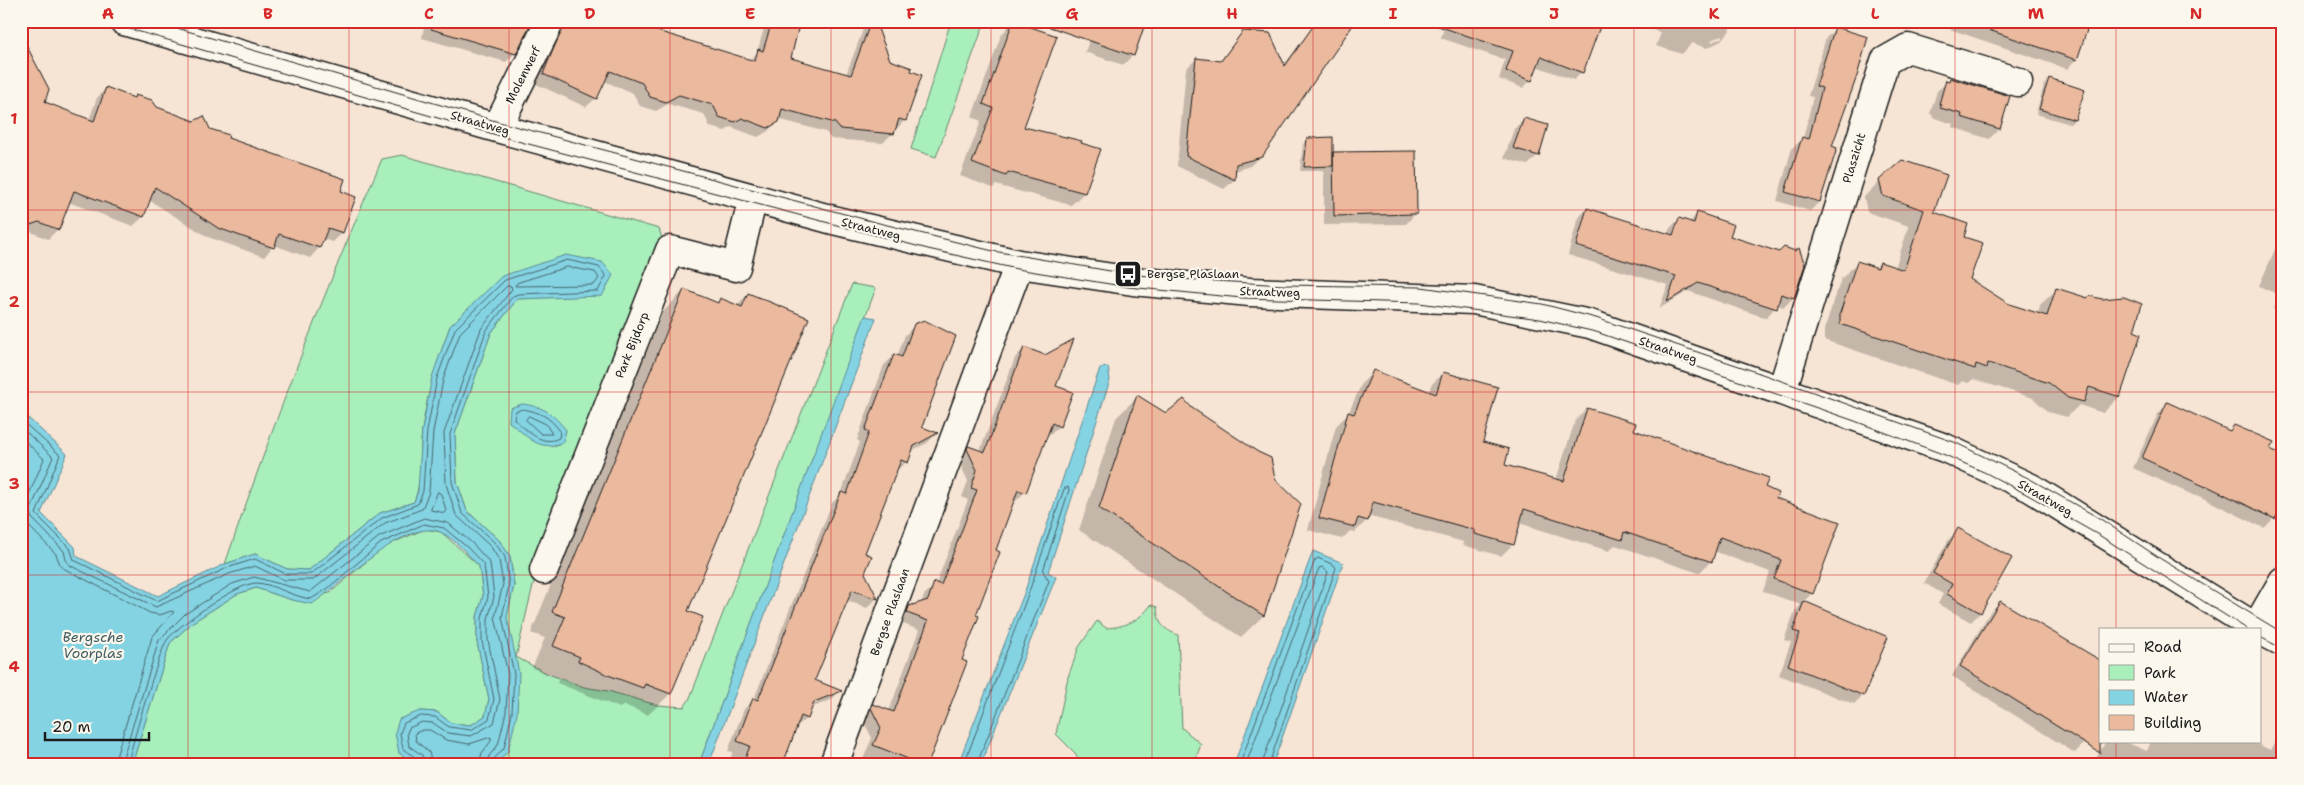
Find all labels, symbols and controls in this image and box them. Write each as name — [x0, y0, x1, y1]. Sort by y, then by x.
text: A — [102, 3, 114, 24]
text: B — [263, 3, 273, 24]
text: C — [424, 3, 434, 24]
text: D — [584, 3, 596, 24]
text: E — [745, 3, 755, 24]
text: F — [906, 3, 916, 24]
text: G — [1066, 3, 1079, 24]
text: H — [1226, 3, 1238, 24]
text: I — [1389, 3, 1398, 24]
text: J — [1549, 3, 1559, 24]
text: K — [1709, 3, 1720, 24]
text: L — [1871, 3, 1880, 24]
text: M — [2028, 3, 2045, 24]
text: N — [2190, 3, 2202, 24]
street label: Molenwerf — [502, 43, 545, 107]
street label: Straatweg — [449, 107, 511, 139]
text: 1 — [10, 108, 18, 129]
street label: Plaszicht — [1839, 131, 1869, 185]
street label: Straatweg — [840, 214, 902, 244]
bus stop icon: Bergse Plaslaan — [1113, 259, 1143, 289]
place label: Bergse Plaslaan — [1147, 266, 1239, 282]
street label: Straatweg — [1239, 283, 1301, 301]
text: 2 — [8, 291, 20, 312]
street label: Park Bijdorp — [611, 309, 653, 381]
street label: Straatweg — [1637, 333, 1699, 367]
text: 3 — [8, 473, 20, 494]
street label: Straatweg — [2015, 476, 2075, 520]
street label: Bergse Plaslaan — [867, 566, 913, 658]
water label: Bergsche Voorplas — [63, 628, 124, 662]
legend — [2099, 628, 2262, 742]
text: Road — [2144, 637, 2182, 657]
text: 4 — [8, 656, 20, 677]
text: Park — [2144, 663, 2176, 683]
text: Water — [2144, 687, 2188, 707]
scale bar — [45, 710, 149, 742]
text: Building — [2144, 713, 2201, 733]
text: 20 m — [52, 717, 91, 737]

